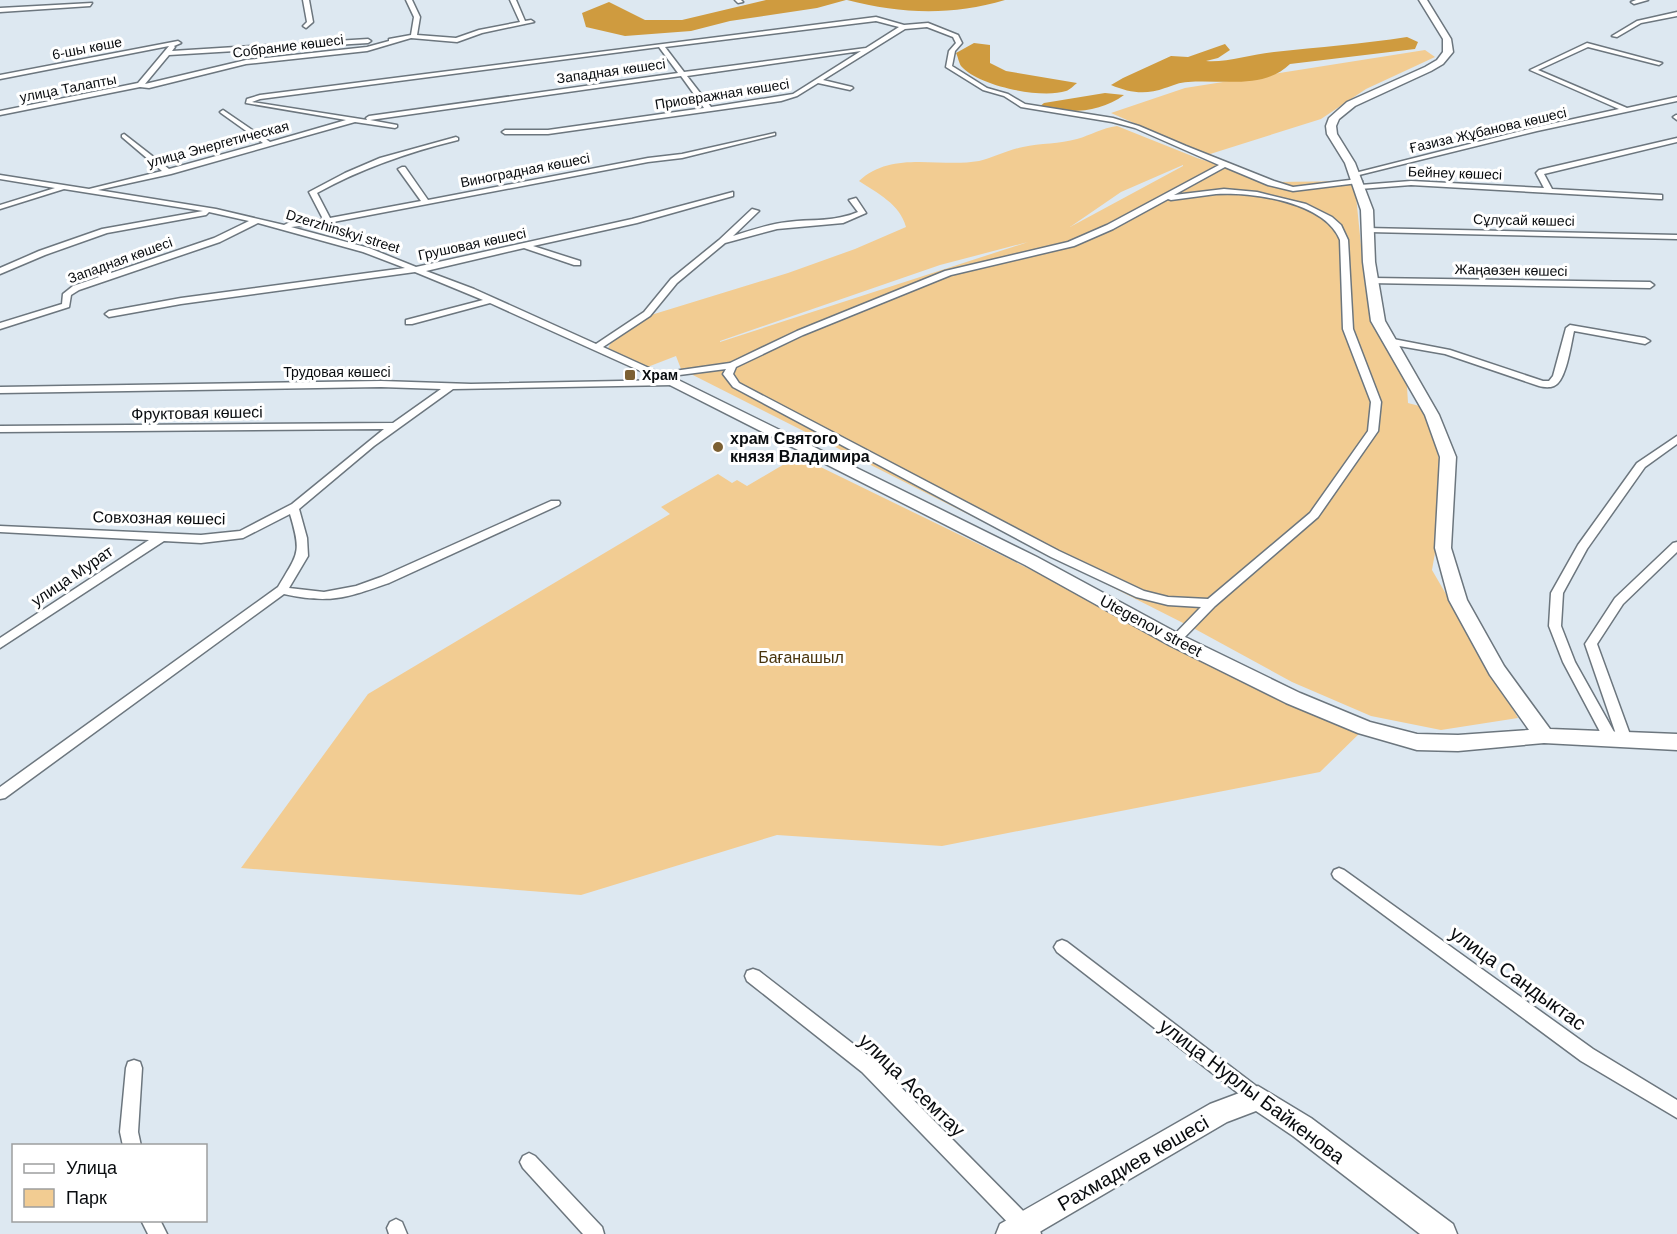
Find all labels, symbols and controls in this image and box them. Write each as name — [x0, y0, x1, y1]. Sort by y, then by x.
street label: Собрание көшесі — [232, 31, 344, 61]
street label: 6-шы көше — [51, 33, 123, 63]
street label: Западная көшесі — [556, 55, 666, 87]
street label: улица Талапты — [18, 71, 118, 105]
street label: Приовражная көшесі — [654, 75, 790, 113]
street label: Ғазиза Жұбанова көшесі — [1408, 104, 1568, 156]
street label: улица Энергетическая — [145, 117, 291, 171]
street label: Виноградная көшесі — [459, 150, 591, 190]
street label: Бейнеу көшесі — [1408, 163, 1502, 183]
street label: Dzerzhinskyi street — [284, 206, 402, 256]
street label: Сұлусай көшесі — [1473, 211, 1575, 229]
street label: Грушовая көшесі — [417, 225, 527, 263]
street label: Западная көшесі — [66, 234, 174, 286]
street label: Жаңаөзен көшесі — [1454, 261, 1568, 279]
street label: Трудовая көшесі — [283, 364, 391, 380]
place label: Храм — [642, 367, 678, 383]
marker: Храм — [623, 368, 637, 382]
street label: Фруктовая көшесі — [131, 403, 263, 423]
place label: храм Святого князя Владимира — [730, 430, 870, 465]
marker: храм Святого князя Владимира — [711, 440, 725, 454]
street label: Совхозная көшесі — [92, 508, 226, 528]
street label: улица Мурат — [28, 542, 116, 609]
street label: Utegenov street — [1097, 592, 1205, 660]
park label: Бағанашыл — [758, 649, 844, 666]
street label: улица Сандыктас — [1446, 921, 1590, 1035]
street label: улица Нурлы Байкенова — [1155, 1014, 1350, 1168]
street label: улица Асемтау — [855, 1029, 969, 1141]
street label: Рахмадиев көшесі — [1054, 1111, 1212, 1215]
legend — [12, 1144, 207, 1222]
text: Улица — [66, 1158, 118, 1178]
text: Парк — [66, 1188, 107, 1208]

